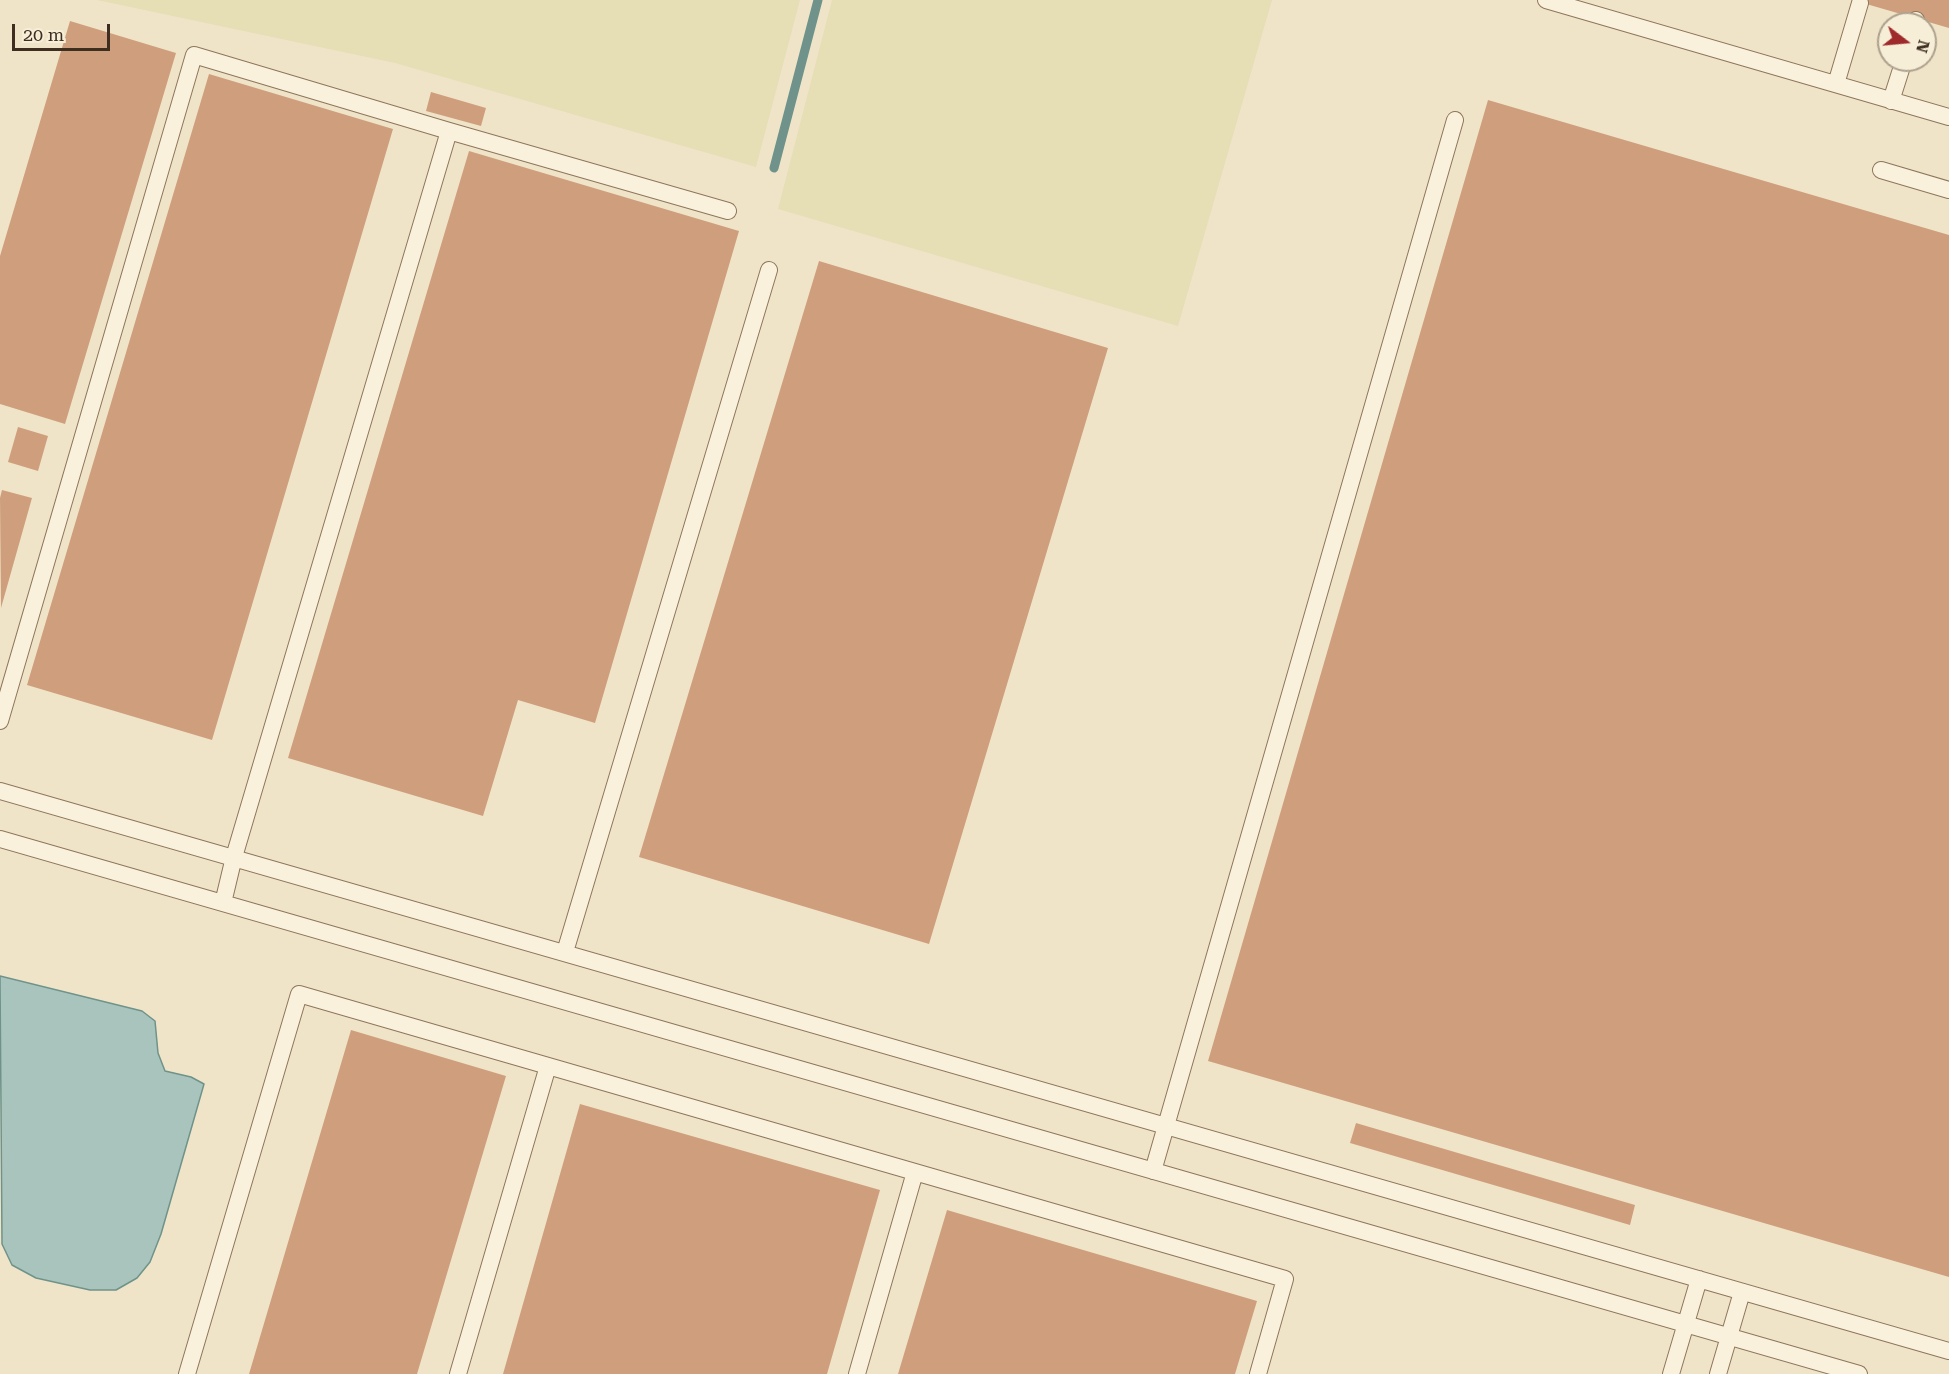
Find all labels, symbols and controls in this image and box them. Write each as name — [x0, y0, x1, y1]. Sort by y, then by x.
scale bar — [15, 12, 112, 50]
north arrow — [1877, 12, 1937, 72]
text: 20 m — [23, 24, 64, 45]
text: N — [1912, 38, 1934, 55]

